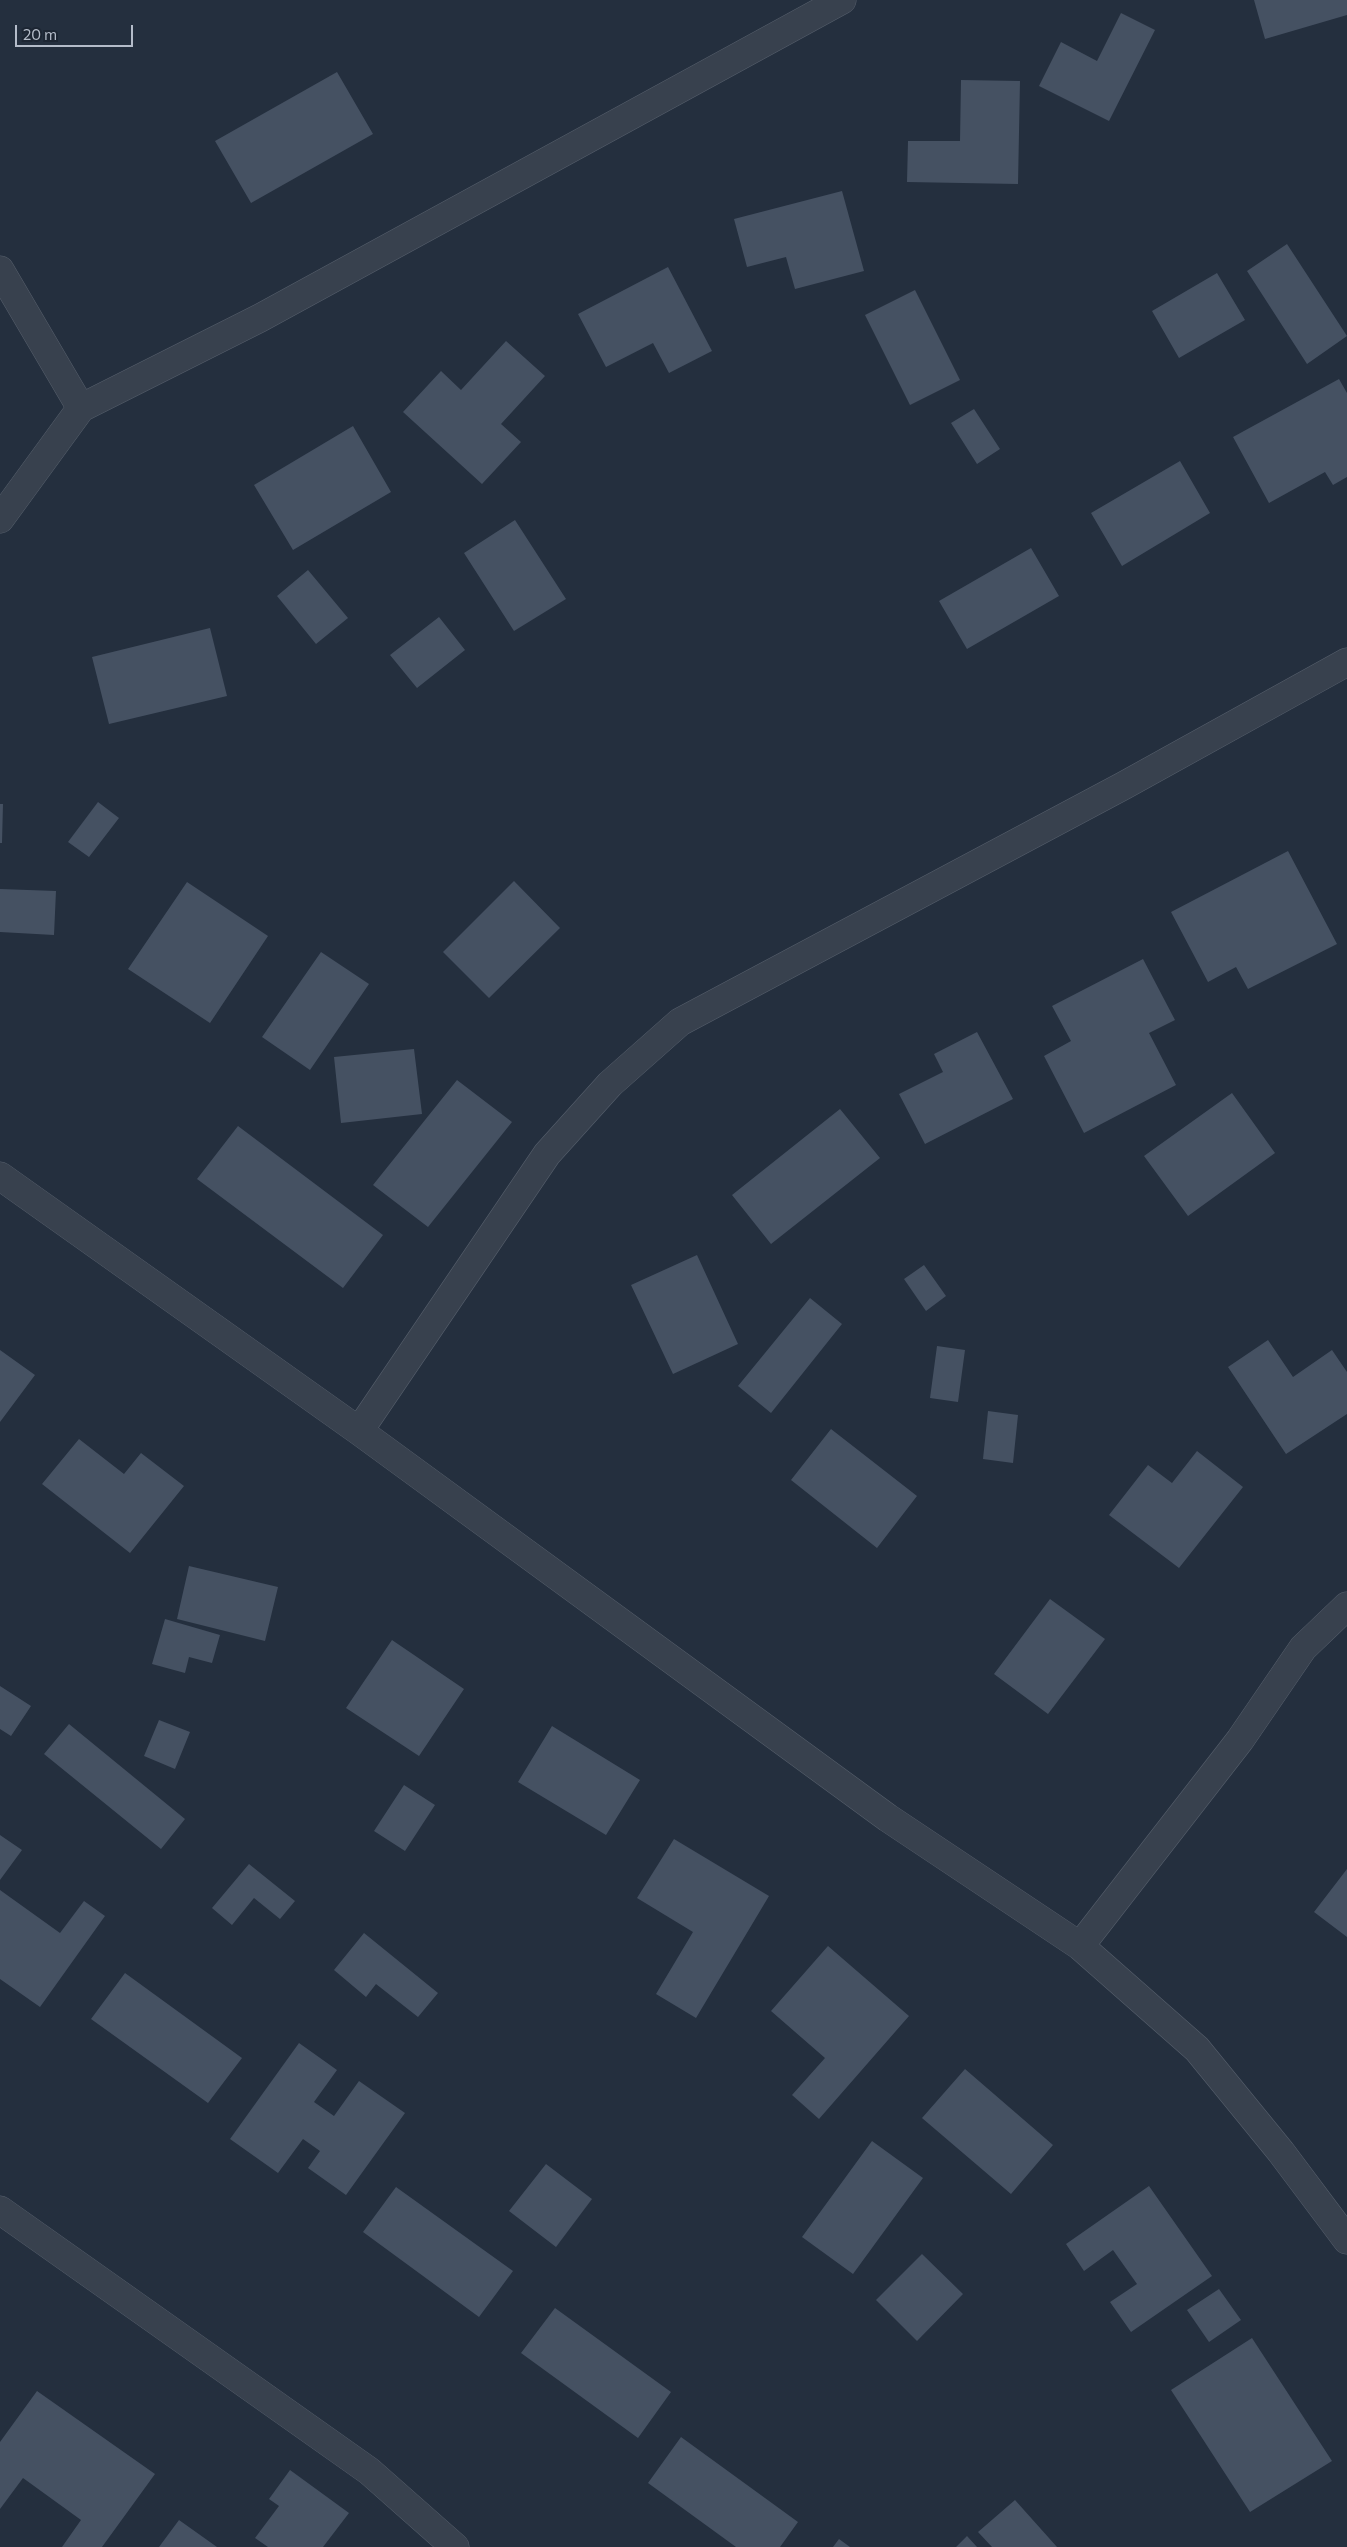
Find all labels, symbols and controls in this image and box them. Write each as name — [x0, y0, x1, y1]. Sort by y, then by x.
scale bar — [18, 15, 135, 47]
text: 20 m — [23, 25, 57, 43]

